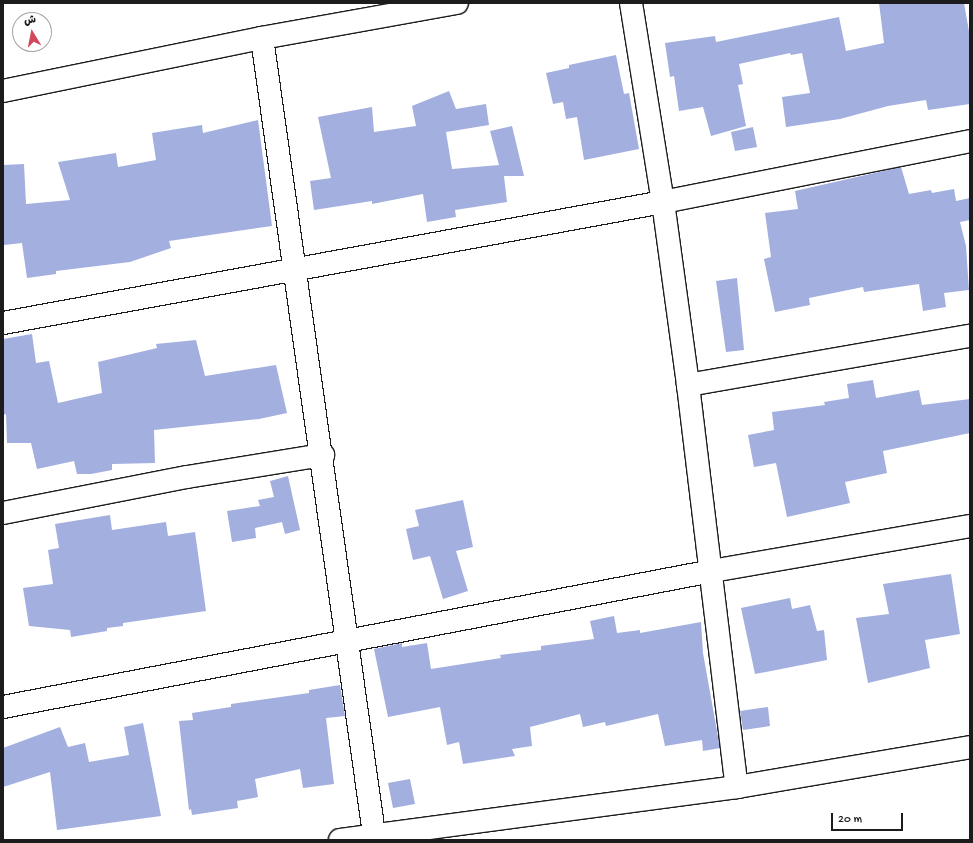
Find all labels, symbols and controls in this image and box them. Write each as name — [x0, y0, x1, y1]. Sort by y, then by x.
north arrow — [12, 12, 52, 52]
text: ش — [23, 14, 37, 28]
scale bar — [833, 805, 905, 831]
text: 20 m — [838, 813, 862, 827]

